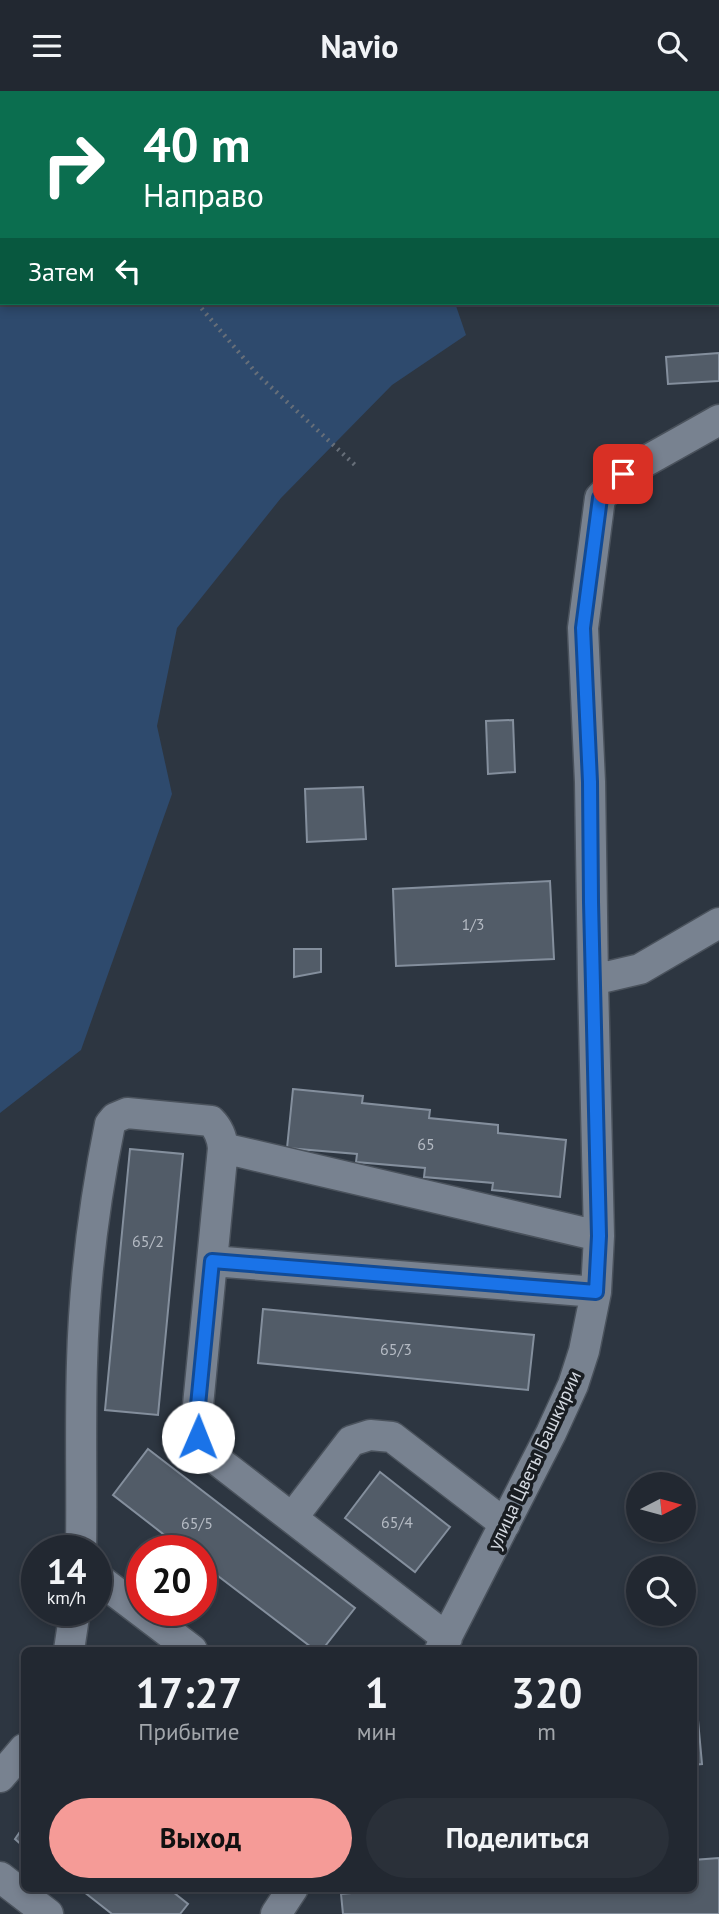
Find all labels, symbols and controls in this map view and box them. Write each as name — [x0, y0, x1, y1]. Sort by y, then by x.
text: Navio — [321, 25, 398, 67]
icon: menu — [28, 27, 66, 65]
icon: search — [653, 27, 691, 65]
text: 40 m — [143, 112, 250, 176]
icon: right — [28, 119, 119, 210]
text: Направо — [143, 174, 264, 216]
icon: left — [109, 252, 147, 290]
text: Затем — [28, 255, 95, 288]
pin — [593, 444, 653, 504]
icon: arrive — [604, 455, 642, 493]
house number: 1/3 — [461, 914, 485, 934]
house number: 65 — [417, 1134, 435, 1154]
house number: 65/2 — [132, 1231, 164, 1251]
house number: 65/3 — [380, 1339, 412, 1359]
street label: улица Цветы Башкирии — [482, 1366, 586, 1554]
position arrow — [161, 1400, 235, 1474]
north arrow — [626, 1472, 696, 1542]
map controls — [626, 1472, 696, 1626]
house number: 65/4 — [381, 1512, 413, 1532]
house number: 65/5 — [181, 1513, 213, 1533]
speed limit sign: 20 — [126, 1535, 217, 1626]
text: 14 — [47, 1548, 86, 1594]
button: search — [626, 1556, 696, 1626]
text: km/h — [47, 1586, 86, 1609]
text: 17:27 — [136, 1665, 242, 1720]
text: 1 — [365, 1665, 388, 1720]
text: 320 — [511, 1665, 582, 1720]
text: Прибытие — [138, 1717, 239, 1746]
text: мин — [357, 1717, 396, 1746]
text: m — [537, 1717, 556, 1746]
button: Выход — [49, 1798, 352, 1878]
button: Поделиться — [366, 1798, 669, 1878]

